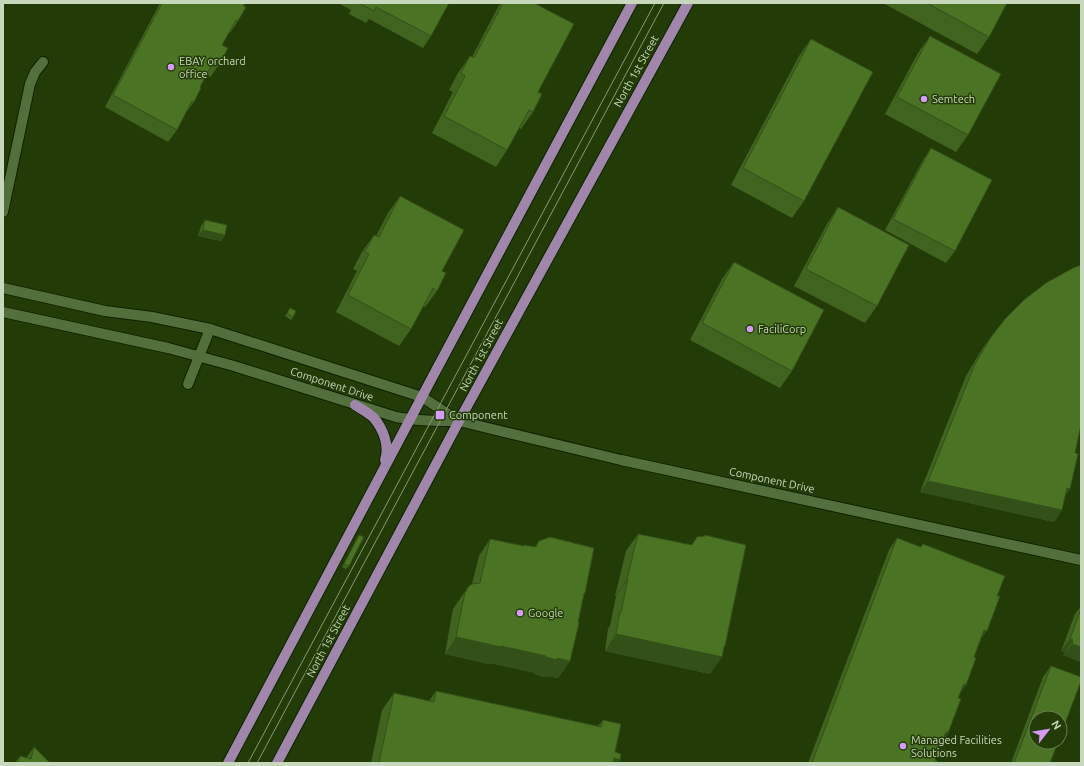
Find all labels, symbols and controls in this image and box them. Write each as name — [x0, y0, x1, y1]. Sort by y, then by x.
street label: North 1st Street — [611, 32, 661, 109]
place label: EBAY orchard office — [179, 55, 246, 80]
marker: EBAY orchard office — [166, 62, 176, 72]
place label: Semtech — [932, 93, 975, 105]
marker: Semtech — [919, 94, 929, 104]
street label: North 1st Street — [457, 316, 505, 393]
place label: FaciliCorp — [758, 323, 806, 335]
marker: FaciliCorp — [745, 324, 755, 334]
street label: Component Drive — [289, 365, 375, 403]
marker: Component — [434, 409, 446, 421]
place label: Component — [449, 409, 508, 421]
street label: Component Drive — [728, 465, 816, 495]
street label: North 1st Street — [304, 602, 352, 679]
place label: Google — [528, 607, 563, 619]
marker: Google — [515, 608, 525, 618]
north arrow — [1028, 710, 1068, 750]
text: N — [1049, 718, 1064, 731]
place label: Managed Facilities Solutions — [911, 734, 1002, 759]
marker: Managed Facilities Solutions — [898, 741, 908, 751]

